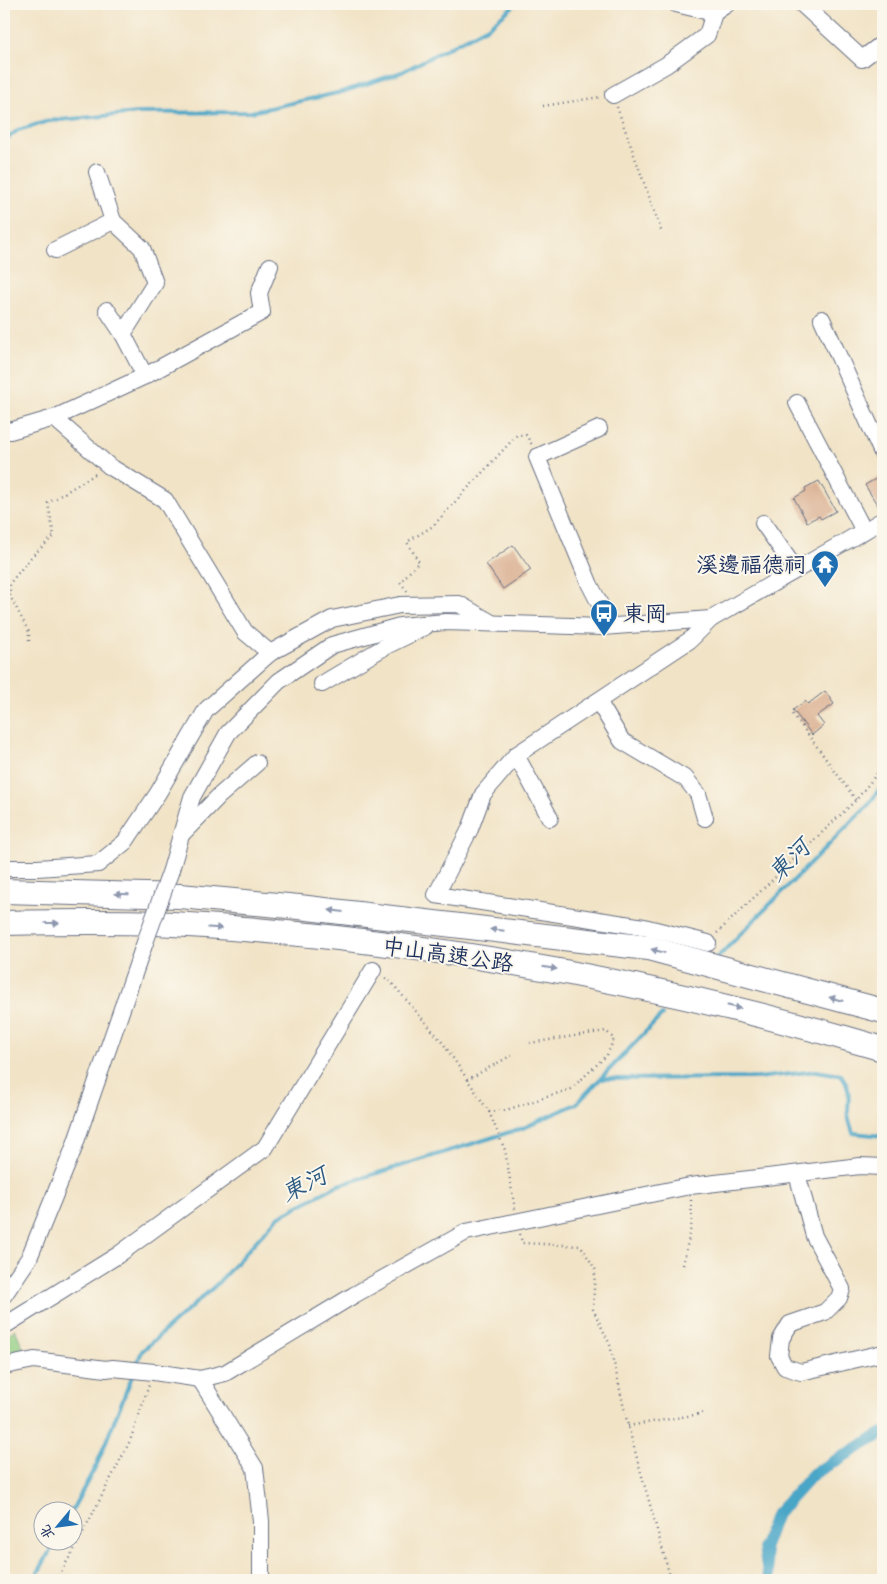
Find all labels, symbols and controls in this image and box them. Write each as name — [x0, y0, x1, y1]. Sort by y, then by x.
temple icon: 溪邊福德祠 — [810, 549, 840, 588]
place label: 溪邊福德祠 — [696, 551, 806, 583]
bus stop icon: 東岡 — [589, 598, 619, 637]
place label: 東岡 — [623, 600, 667, 632]
water label: 東河 — [761, 830, 823, 891]
one-way arrow — [114, 890, 130, 898]
one-way arrow — [328, 907, 344, 915]
one-way arrow — [45, 919, 61, 927]
one-way arrow — [207, 924, 223, 932]
one-way arrow — [489, 926, 505, 934]
street label: 中山高速公路 — [380, 932, 515, 982]
one-way arrow — [651, 946, 666, 954]
one-way arrow — [542, 965, 558, 973]
one-way arrow — [828, 995, 844, 1003]
one-way arrow — [726, 1003, 741, 1011]
water label: 東河 — [276, 1158, 338, 1213]
north arrow — [32, 1502, 82, 1552]
text: 北 — [35, 1520, 61, 1543]

